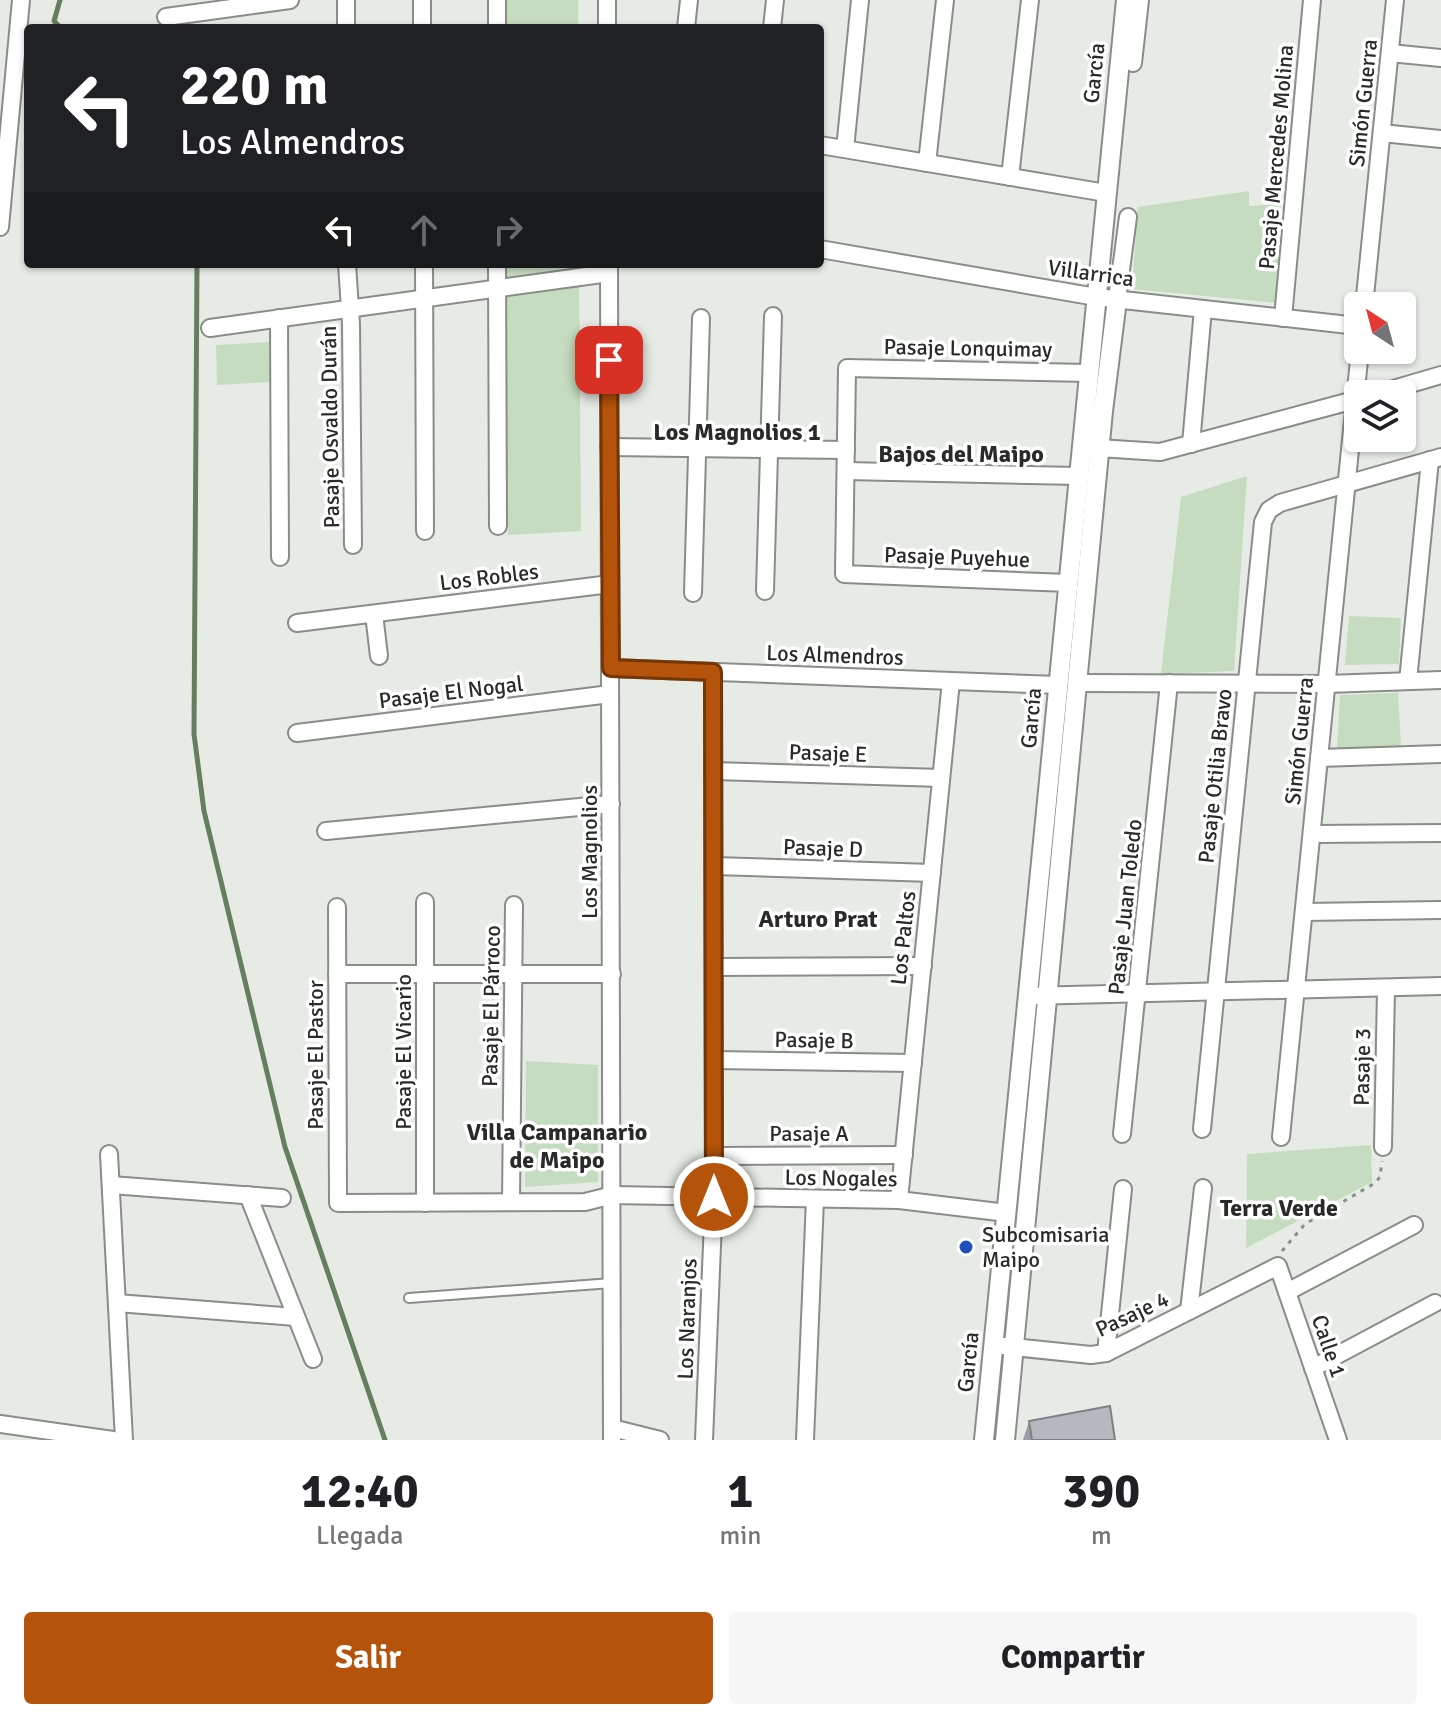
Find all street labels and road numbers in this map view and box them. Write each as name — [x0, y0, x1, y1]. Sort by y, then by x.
street label: Simón Guerra — [1343, 38, 1383, 168]
street label: García — [1077, 41, 1111, 105]
street label: Pasaje Mercedes Molina — [1253, 44, 1299, 270]
street label: Villarrica — [1046, 254, 1136, 292]
street label: Pasaje Osvaldo Durán — [315, 325, 345, 529]
street label: Pasaje Lonquimay — [884, 333, 1053, 363]
street label: Pasaje Puyehue — [883, 541, 1031, 573]
street label: Los Robles — [438, 558, 540, 596]
street label: Los Almendros — [766, 639, 904, 671]
street label: Pasaje El Nogal — [377, 670, 525, 714]
street label: Simón Guerra — [1279, 676, 1319, 806]
street label: García — [1015, 687, 1047, 749]
street label: Pasaje Otilia Bravo — [1192, 687, 1238, 865]
street label: Pasaje E — [788, 738, 868, 768]
street label: Los Magnolios — [576, 785, 603, 919]
street label: Pasaje Juan Toledo — [1102, 818, 1148, 996]
street label: Pasaje D — [782, 833, 864, 863]
street label: Los Paltos — [885, 890, 921, 986]
street label: Pasaje El Párroco — [476, 925, 506, 1087]
street label: Pasaje El Vicario — [390, 974, 417, 1130]
street label: Pasaje El Pastor — [302, 980, 329, 1130]
street label: Pasaje B — [774, 1026, 854, 1054]
street label: Pasaje 3 — [1348, 1028, 1376, 1106]
street label: Pasaje A — [769, 1120, 849, 1147]
street label: Los Nogales — [784, 1164, 898, 1192]
street label: Los Naranjos — [671, 1258, 703, 1380]
street label: Pasaje 4 — [1091, 1285, 1173, 1343]
street label: Calle 1 — [1306, 1311, 1352, 1381]
street label: García — [951, 1330, 985, 1394]

